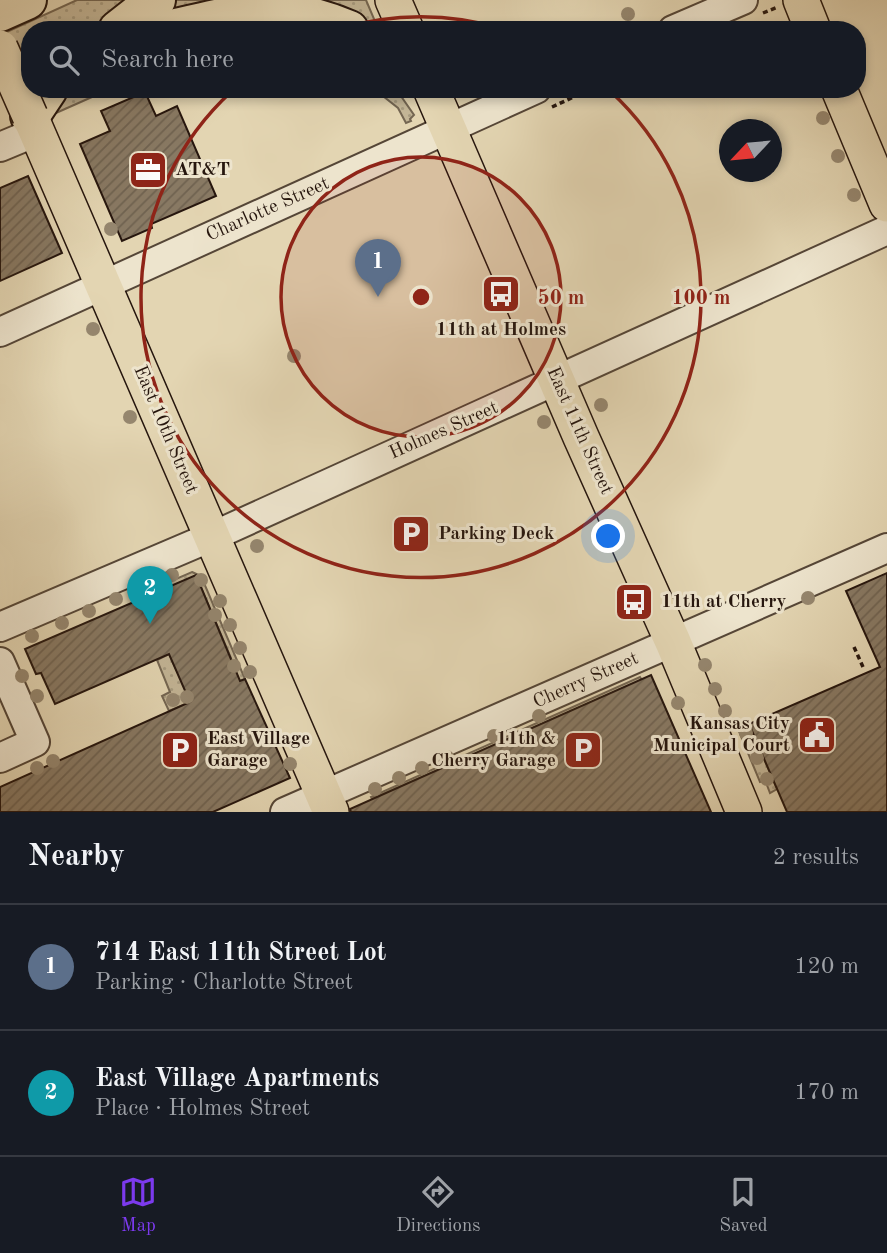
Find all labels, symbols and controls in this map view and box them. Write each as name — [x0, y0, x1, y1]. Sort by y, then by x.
search box — [21, 21, 866, 98]
icon: search — [45, 41, 83, 79]
text: Search here — [101, 47, 234, 73]
north arrow — [719, 119, 782, 182]
office icon: AT&T — [127, 149, 169, 191]
place label: AT&T — [175, 161, 230, 180]
street label: Charlotte Street — [204, 174, 332, 246]
pin: 1 — [355, 239, 401, 297]
bus stop icon: 11th at Holmes — [480, 273, 522, 315]
centre of rings — [409, 285, 433, 309]
text: 50 m — [537, 288, 585, 309]
text: 100 m — [671, 288, 731, 309]
place label: 11th at Holmes — [436, 321, 566, 340]
street label: East 10th Street — [129, 363, 201, 497]
street label: East 11th Street — [542, 364, 616, 498]
street label: Holmes Street — [387, 398, 501, 464]
parking icon: Parking Deck — [390, 513, 432, 555]
your location — [591, 519, 625, 553]
place label: Parking Deck — [438, 525, 555, 544]
pin: 2 — [127, 566, 173, 624]
bus stop icon: 11th at Cherry — [613, 581, 655, 623]
place label: 11th at Cherry — [661, 593, 786, 612]
street label: Cherry Street — [530, 649, 642, 713]
public building icon: Kansas City Municipal Court — [796, 714, 838, 756]
place label: Kansas City Municipal Court — [653, 715, 790, 756]
parking icon: East Village Garage — [159, 729, 201, 771]
parking icon: 11th & Cherry Garage — [562, 729, 604, 771]
place label: East Village Garage — [207, 730, 310, 771]
place label: 11th & Cherry Garage — [431, 730, 556, 771]
text: Nearby — [28, 842, 125, 872]
text: 2 results — [773, 846, 859, 869]
text: 714 East 11th Street Lot — [95, 940, 386, 966]
text: 1 — [44, 955, 58, 978]
text: 120 m — [794, 955, 859, 978]
text: Parking · Charlotte Street — [95, 971, 353, 994]
text: East Village Apartments — [95, 1066, 379, 1092]
text: 2 — [44, 1081, 58, 1104]
text: 170 m — [794, 1081, 859, 1104]
text: Place · Holmes Street — [95, 1097, 310, 1120]
tab: Map — [119, 1173, 157, 1238]
tab: Directions — [396, 1173, 481, 1238]
tab: Saved — [719, 1173, 768, 1238]

